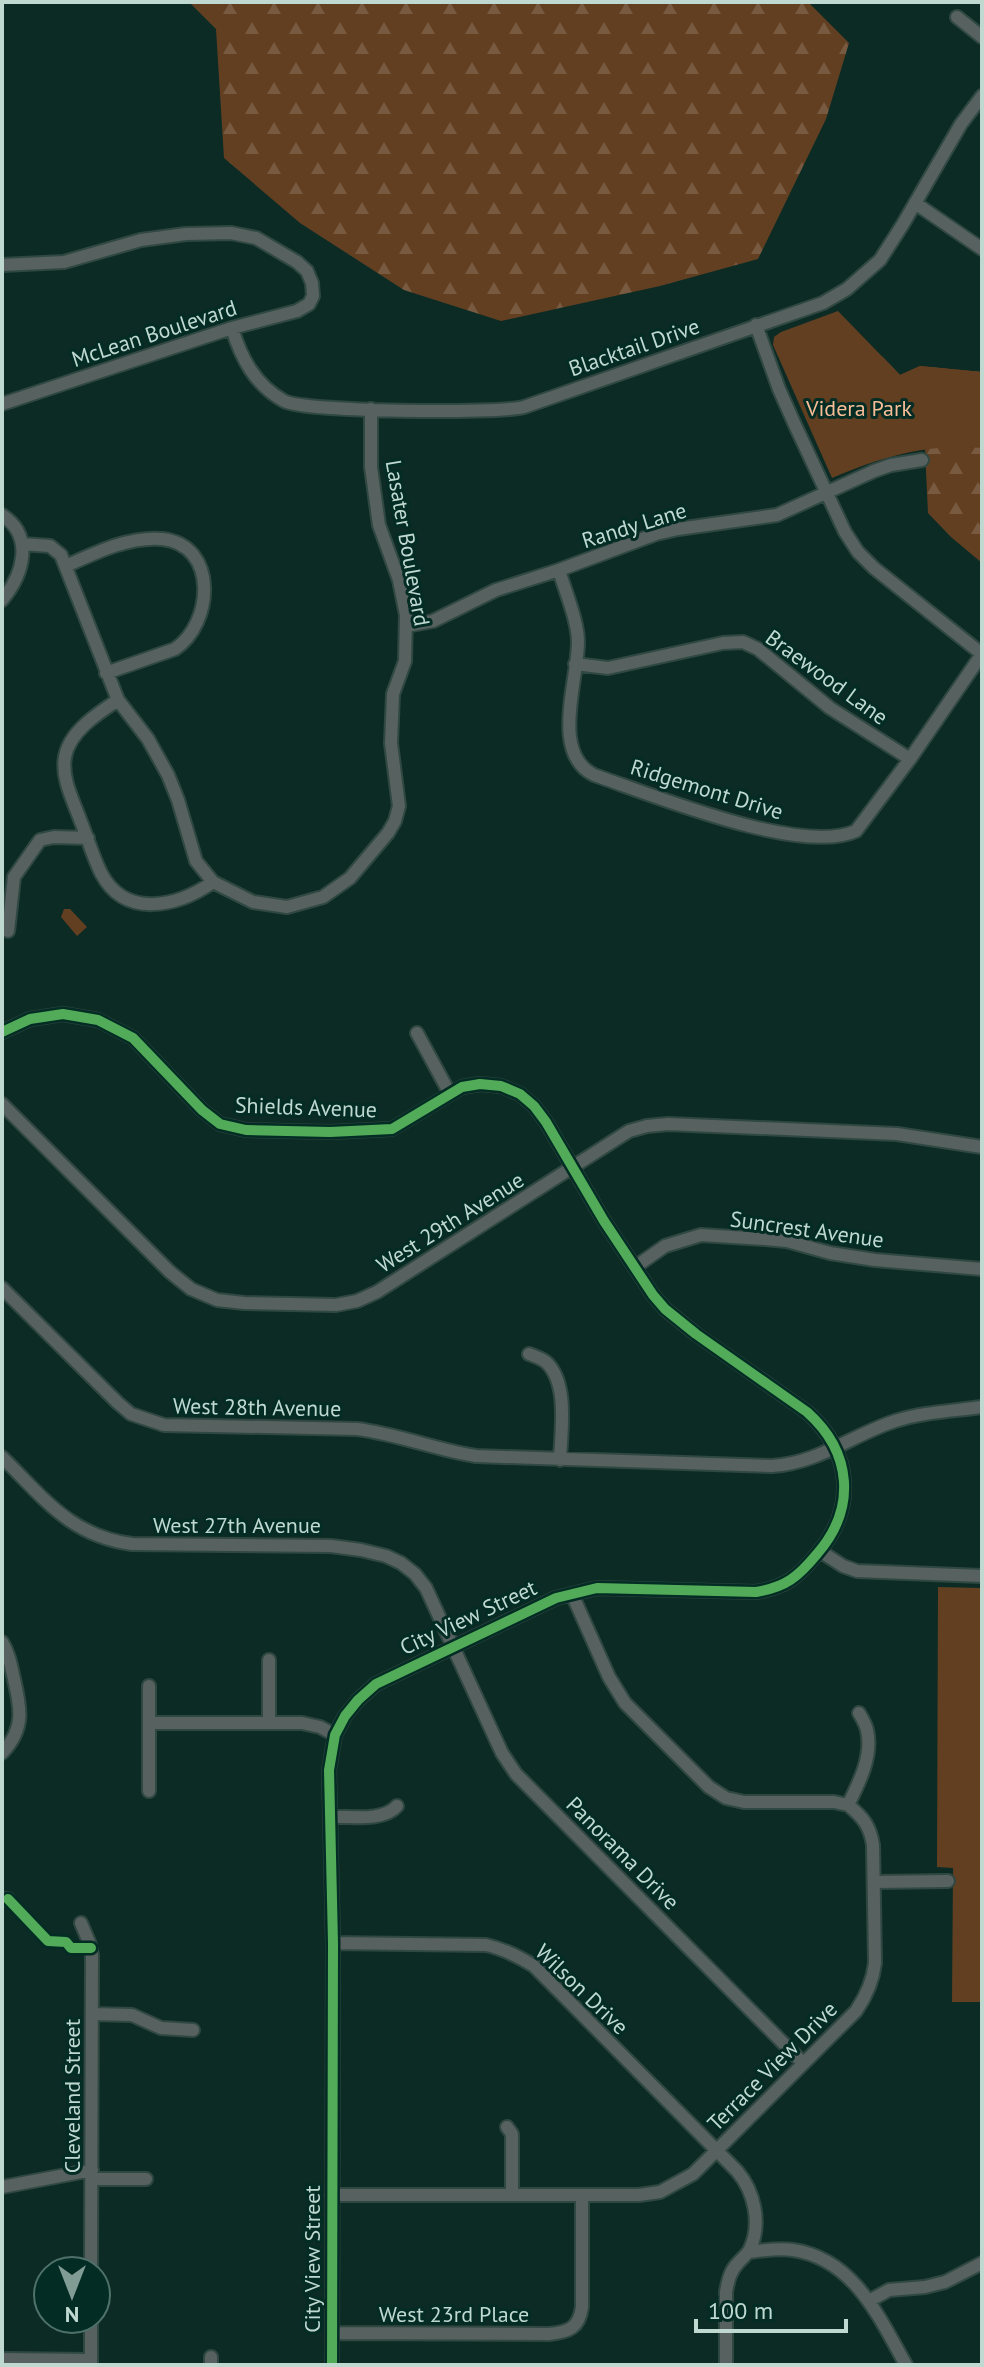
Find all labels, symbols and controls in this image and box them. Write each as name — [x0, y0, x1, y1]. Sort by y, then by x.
street label: McLean Boulevard — [68, 293, 240, 373]
street label: Blacktail Drive — [565, 312, 703, 382]
park label: Videra Park — [805, 394, 913, 422]
street label: Lasater Boulevard — [380, 458, 436, 628]
street label: Randy Lane — [578, 496, 690, 554]
street label: Braewood Lane — [760, 623, 894, 731]
street label: Ridgemont Drive — [627, 752, 787, 826]
street label: Shields Avenue — [234, 1091, 378, 1123]
street label: West 29th Avenue — [371, 1166, 529, 1278]
street label: Suncrest Avenue — [728, 1204, 886, 1254]
street label: West 28th Avenue — [173, 1392, 341, 1422]
street label: West 27th Avenue — [153, 1511, 321, 1539]
street label: City View Street — [395, 1573, 541, 1661]
street label: Panorama Drive — [561, 1791, 685, 1915]
street label: Wilson Drive — [530, 1938, 634, 2040]
street label: Terrace View Drive — [701, 1995, 843, 2137]
street label: Cleveland Street — [58, 2018, 86, 2173]
street label: City View Street — [298, 2185, 326, 2333]
north arrow — [32, 2255, 112, 2335]
scale bar — [696, 2283, 846, 2333]
text: 100 m — [708, 2295, 773, 2326]
street label: West 23rd Place — [379, 2300, 529, 2328]
text: N — [65, 2301, 79, 2329]

